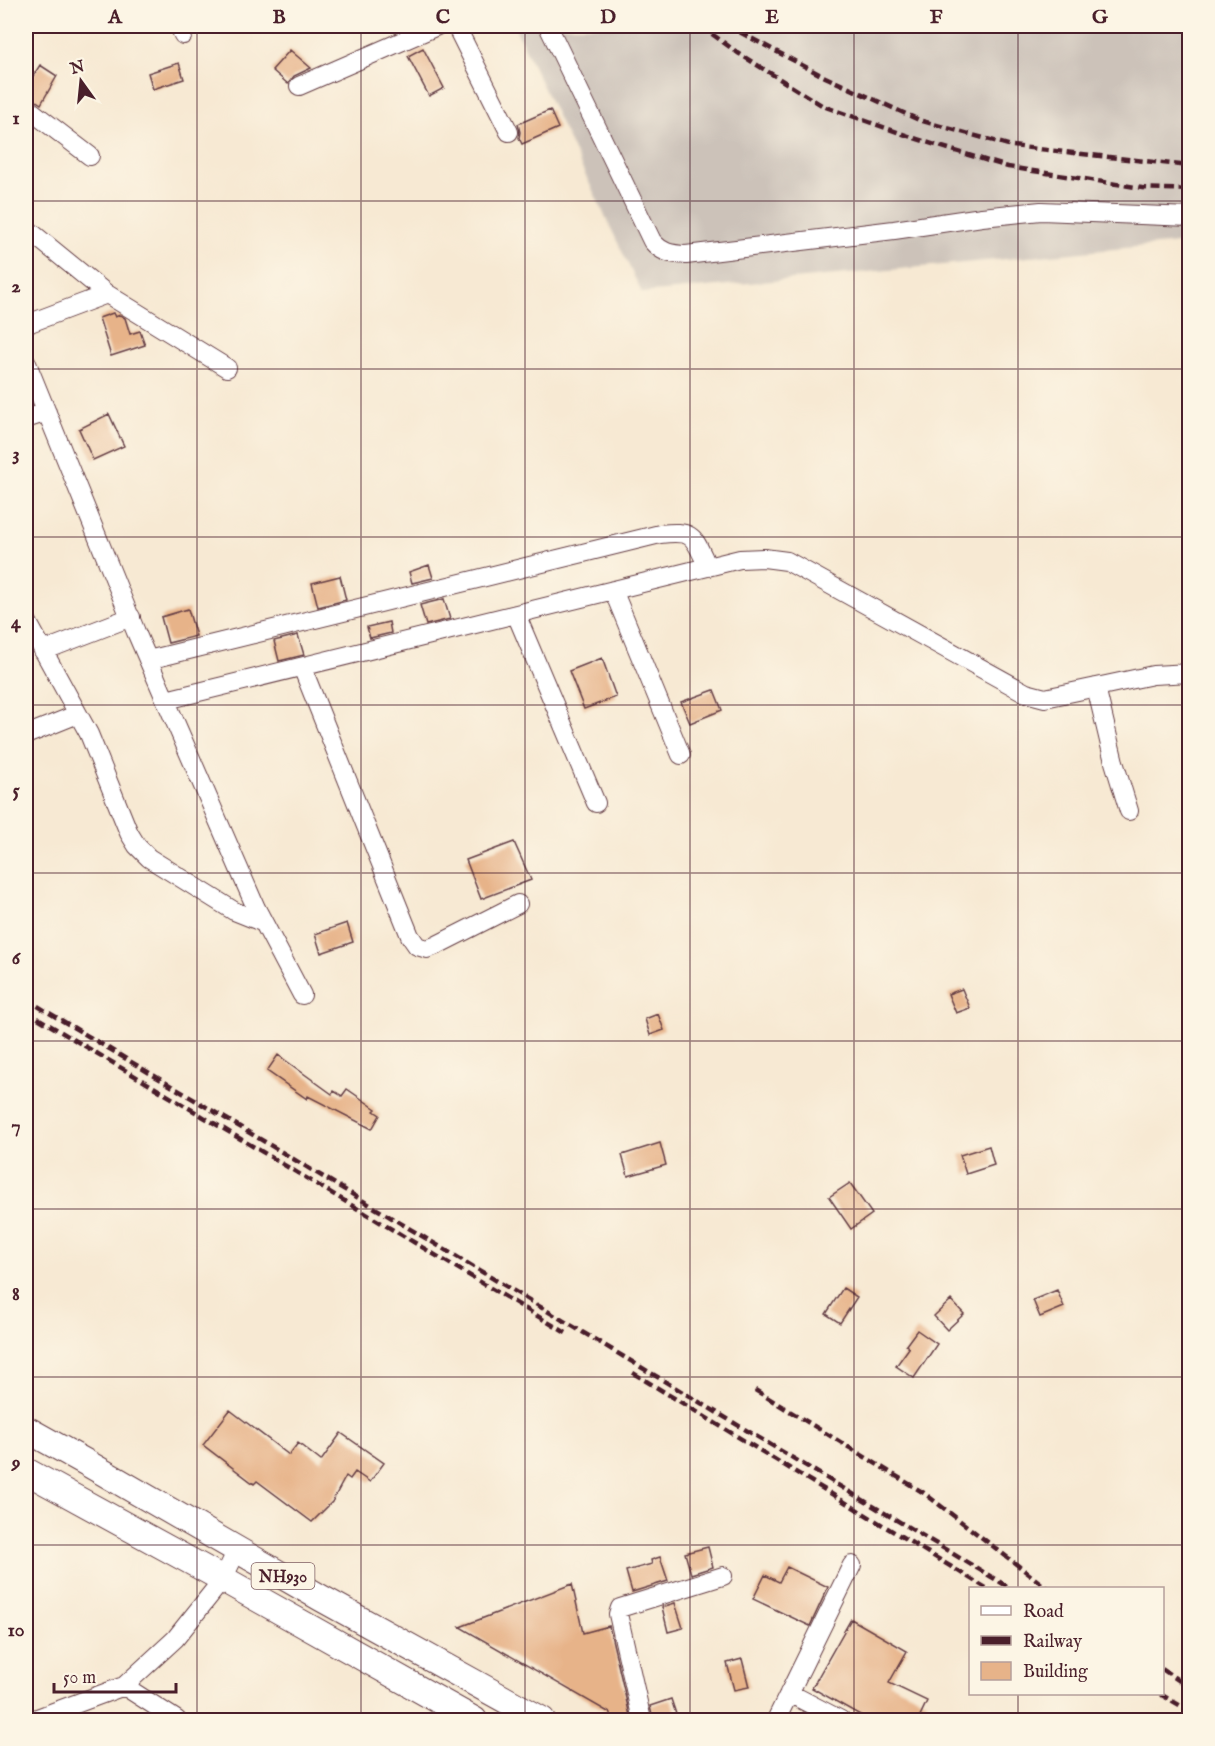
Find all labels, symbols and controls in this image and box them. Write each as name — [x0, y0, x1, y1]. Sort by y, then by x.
text: A — [107, 5, 123, 30]
text: B — [272, 5, 286, 30]
text: C — [436, 5, 450, 30]
text: D — [600, 5, 616, 30]
text: E — [765, 5, 779, 30]
text: F — [930, 5, 943, 30]
text: G — [1092, 5, 1109, 30]
north arrow — [51, 51, 111, 111]
text: N — [67, 57, 87, 80]
text: 1 — [12, 106, 20, 131]
text: 2 — [11, 274, 21, 299]
text: 3 — [12, 442, 20, 467]
text: 4 — [11, 610, 22, 635]
text: 5 — [12, 778, 20, 803]
text: 6 — [12, 946, 22, 971]
text: 7 — [11, 1114, 21, 1139]
text: 8 — [12, 1282, 20, 1307]
text: 9 — [11, 1450, 21, 1475]
road number: NH930 — [252, 1563, 314, 1589]
legend — [969, 1587, 1164, 1695]
text: Road — [1023, 1601, 1064, 1624]
text: 10 — [7, 1618, 25, 1643]
text: Railway — [1023, 1631, 1082, 1654]
scale bar — [54, 1656, 176, 1694]
text: Building — [1023, 1661, 1088, 1684]
text: 50 m — [63, 1667, 96, 1690]

